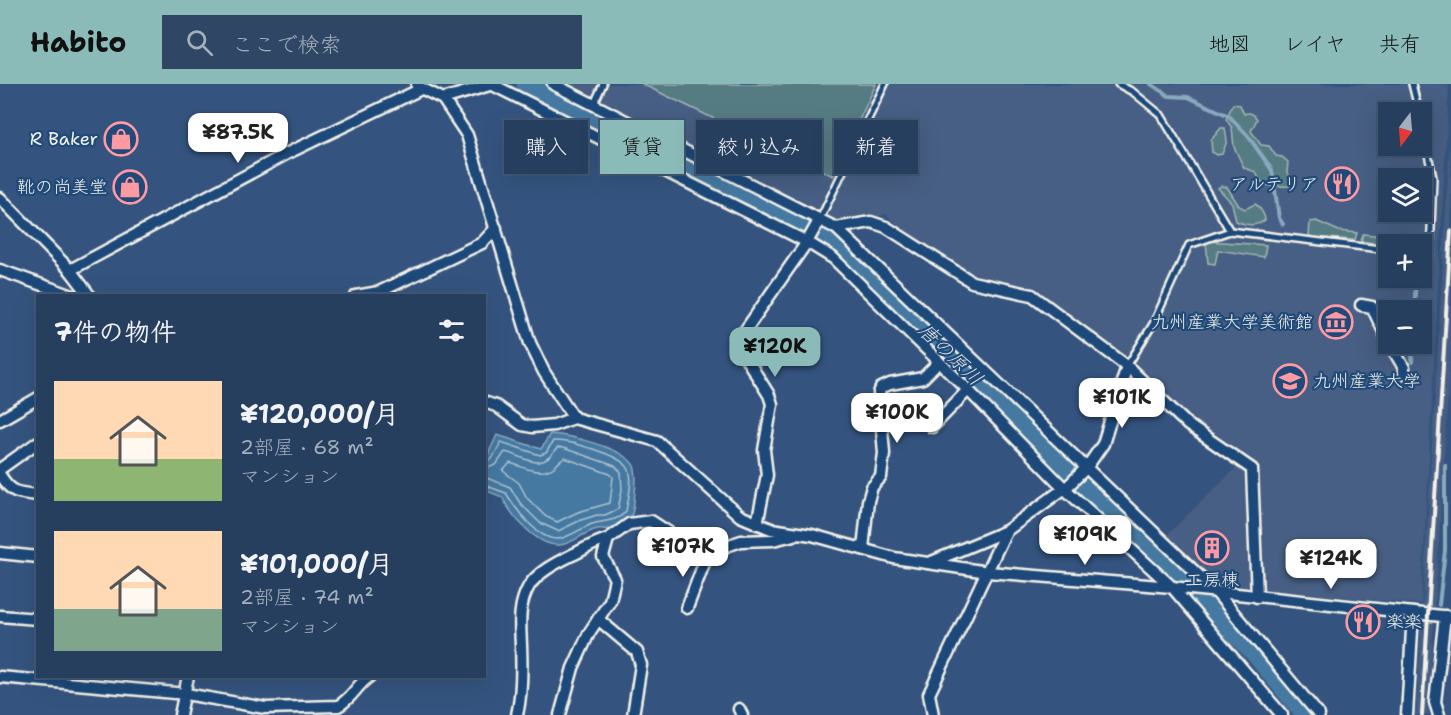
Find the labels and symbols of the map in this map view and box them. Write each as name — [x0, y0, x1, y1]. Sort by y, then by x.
north arrow — [1378, 102, 1432, 156]
pin: ¥87.5K — [189, 113, 287, 164]
shop icon: R Baker — [103, 121, 139, 157]
place label: R Baker — [30, 127, 98, 151]
restaurant icon: アルテリア — [1324, 166, 1360, 202]
shop icon: 靴の尚美堂 — [112, 169, 148, 205]
place label: アルテリア — [1230, 172, 1319, 196]
place label: 靴の尚美堂 — [17, 175, 107, 199]
museum icon: 九州産業大学美術館 — [1318, 304, 1354, 340]
place label: 九州産業大学美術館 — [1151, 310, 1313, 334]
water label: 唐の原川 — [913, 317, 989, 391]
pin: ¥120K — [733, 327, 817, 378]
school or university icon: 九州産業大学 — [1272, 363, 1308, 399]
place label: 九州産業大学 — [1313, 369, 1421, 393]
pin: ¥101K — [1080, 378, 1164, 429]
pin: ¥100K — [855, 393, 939, 444]
pin: ¥109K — [1043, 515, 1127, 566]
pin: ¥107K — [641, 527, 725, 578]
building icon: 工房棟 — [1194, 530, 1230, 566]
pin: ¥124K — [1289, 539, 1373, 590]
place label: 工房棟 — [1185, 568, 1239, 592]
restaurant icon: 楽楽 — [1345, 604, 1381, 640]
place label: 楽楽 — [1386, 610, 1422, 634]

